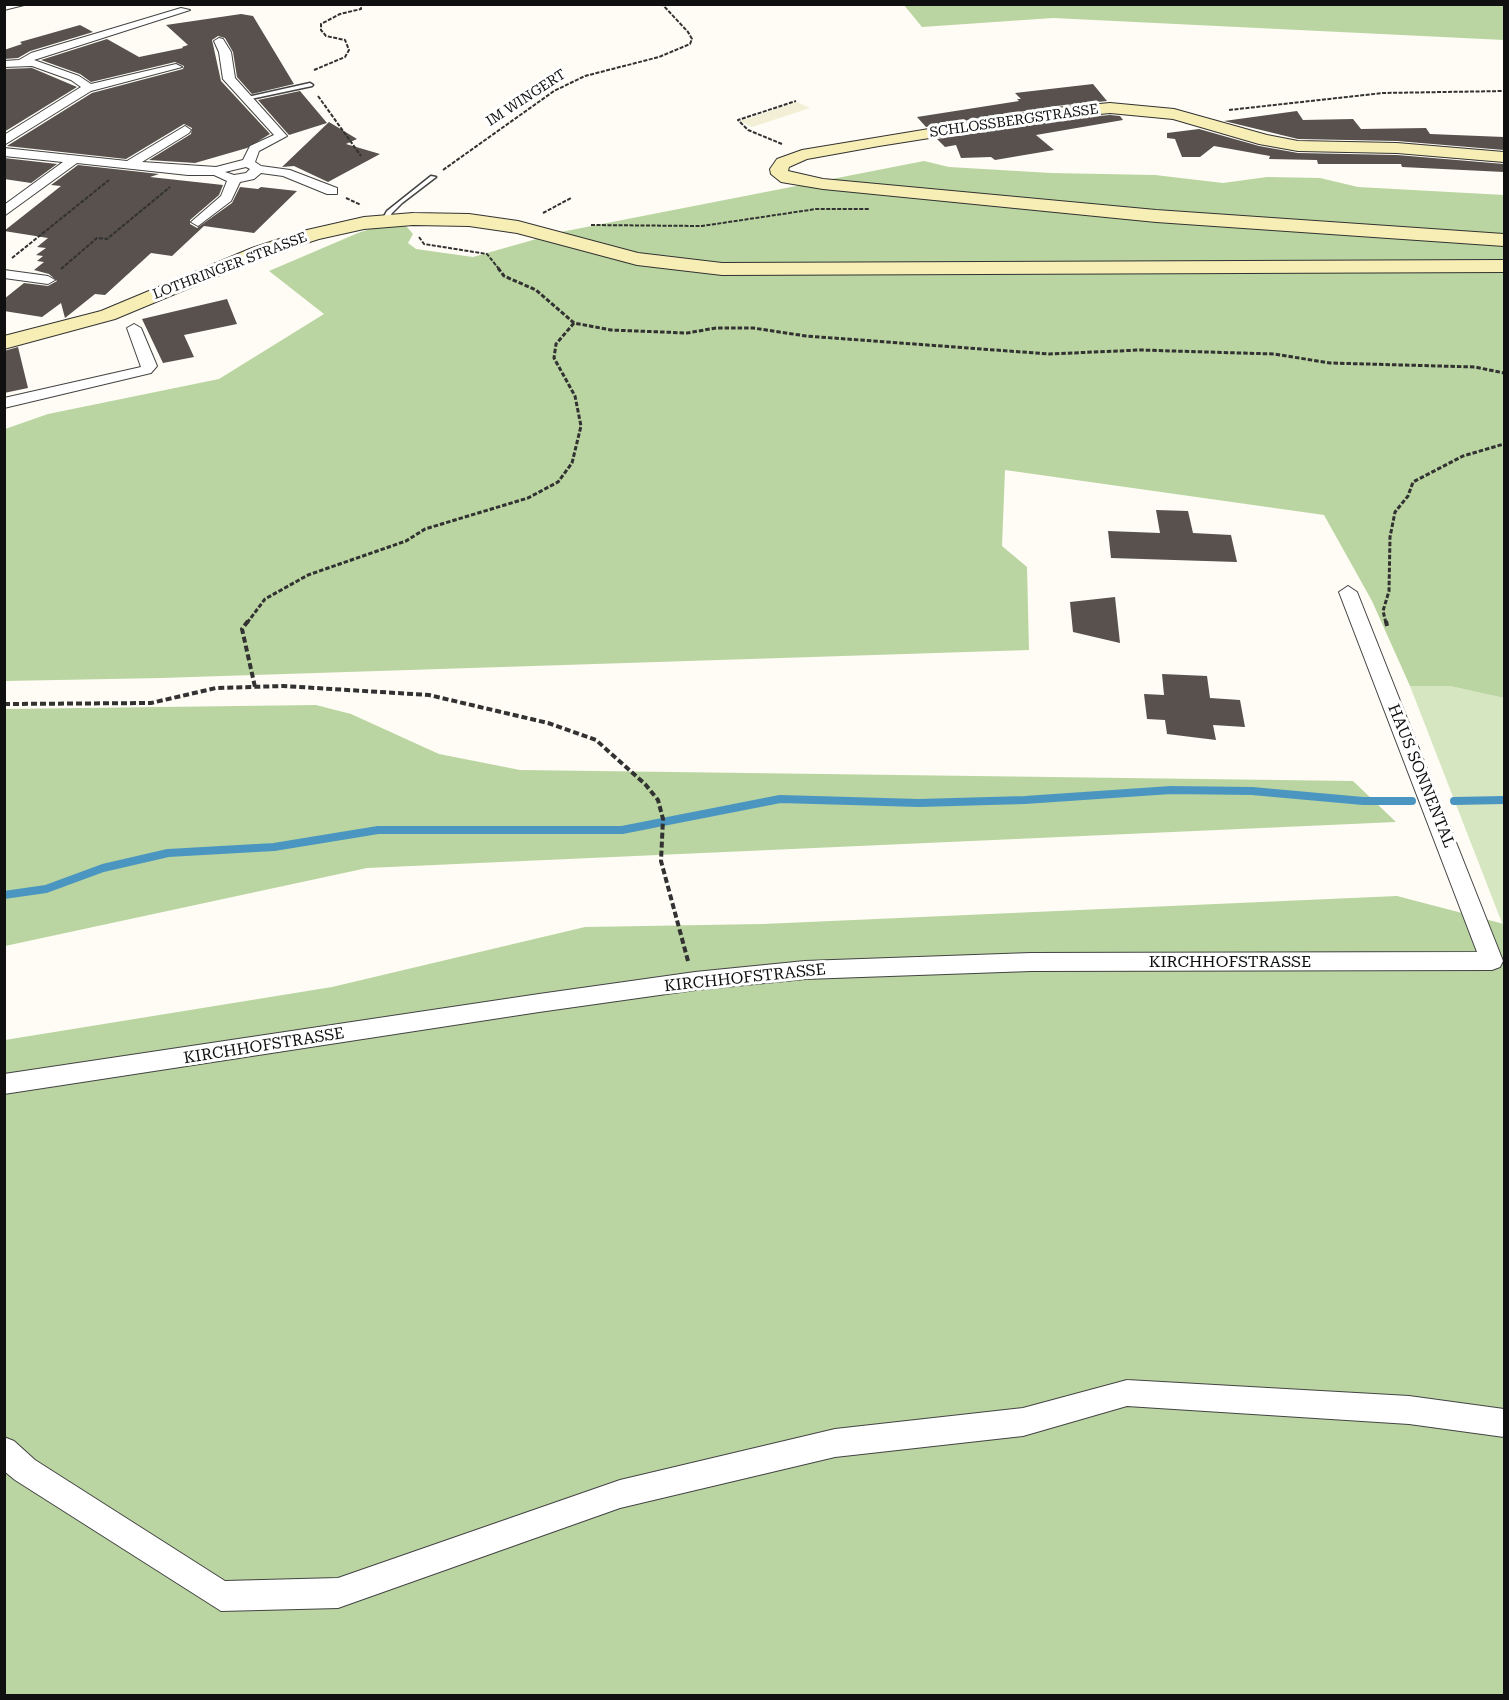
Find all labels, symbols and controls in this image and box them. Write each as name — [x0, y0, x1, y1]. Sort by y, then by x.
street label: IM WINGERT — [483, 66, 569, 130]
street label: SCHLOSSBERGSTRASSE — [929, 101, 1099, 141]
street label: LOTHRINGER STRASSE — [151, 229, 309, 303]
street label: HAUS SONNENTAL — [1383, 701, 1459, 851]
street label: KIRCHHOFSTRASSE — [1149, 952, 1311, 972]
street label: KIRCHHOFSTRASSE — [663, 960, 827, 996]
street label: KIRCHHOFSTRASSE — [182, 1024, 346, 1068]

